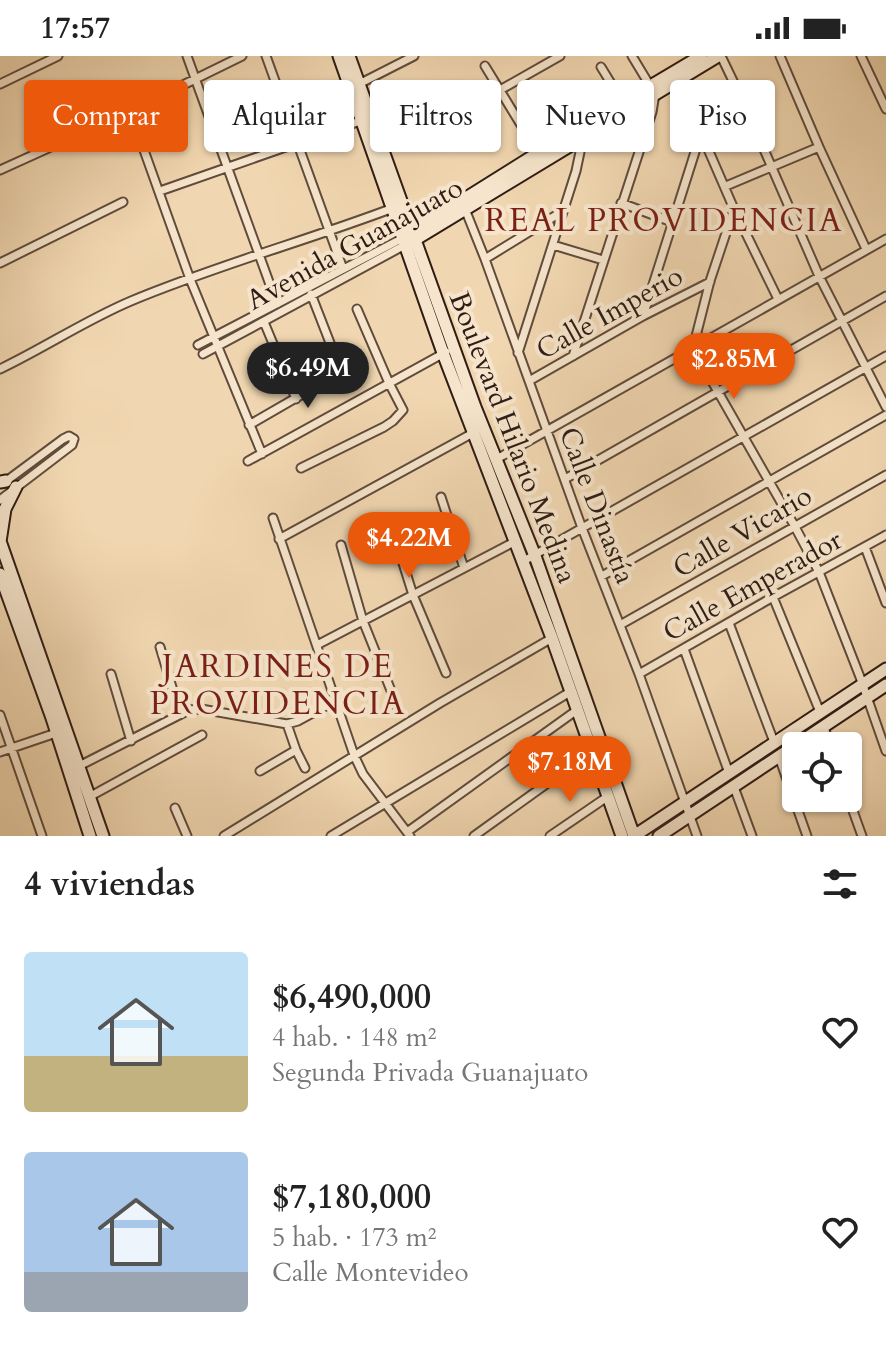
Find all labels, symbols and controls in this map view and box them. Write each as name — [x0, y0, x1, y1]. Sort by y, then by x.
text: 17:57 — [40, 8, 110, 49]
chip: Comprar — [24, 80, 188, 152]
chip: Alquilar — [204, 80, 354, 152]
chip: Filtros — [370, 80, 501, 152]
chip: Nuevo — [517, 80, 654, 152]
chip: Piso — [670, 80, 775, 152]
street label: Avenida Guanajuato — [239, 169, 470, 319]
district label: REAL PROVIDENCIA — [484, 199, 844, 243]
street label: Calle Imperio — [529, 257, 690, 369]
street label: Boulevard Hilario Medina — [440, 286, 586, 589]
pin: $2.85M — [669, 333, 799, 401]
text: $2.85M — [691, 341, 777, 376]
pin: $6.49M — [243, 342, 373, 410]
text: $6.49M — [265, 350, 351, 385]
street label: Calle Dinastía — [550, 422, 644, 589]
street label: Calle Vicario — [666, 477, 819, 587]
pin: $4.22M — [344, 512, 474, 580]
text: $4.22M — [366, 520, 452, 555]
street label: Calle Emperador — [656, 521, 849, 651]
district label: JARDINES DE PROVIDENCIA — [150, 645, 406, 726]
map controls — [782, 732, 862, 812]
button: locate — [782, 732, 862, 812]
pin: $7.18M — [505, 736, 635, 804]
text: $7.18M — [527, 744, 613, 779]
text: 4 viviendas — [24, 861, 195, 907]
icon: filters — [818, 862, 862, 906]
text: $6,490,000 — [272, 974, 431, 1020]
icon: home — [88, 984, 184, 1080]
icon: heart — [818, 1010, 862, 1054]
text: 4 hab. · 148 m² — [272, 1020, 437, 1055]
text: Segunda Privada Guanajuato — [272, 1055, 588, 1090]
text: $7,180,000 — [272, 1174, 431, 1220]
icon: home — [88, 1184, 184, 1280]
icon: heart — [818, 1210, 862, 1254]
text: 5 hab. · 173 m² — [272, 1220, 437, 1255]
text: Calle Montevideo — [272, 1255, 469, 1290]

